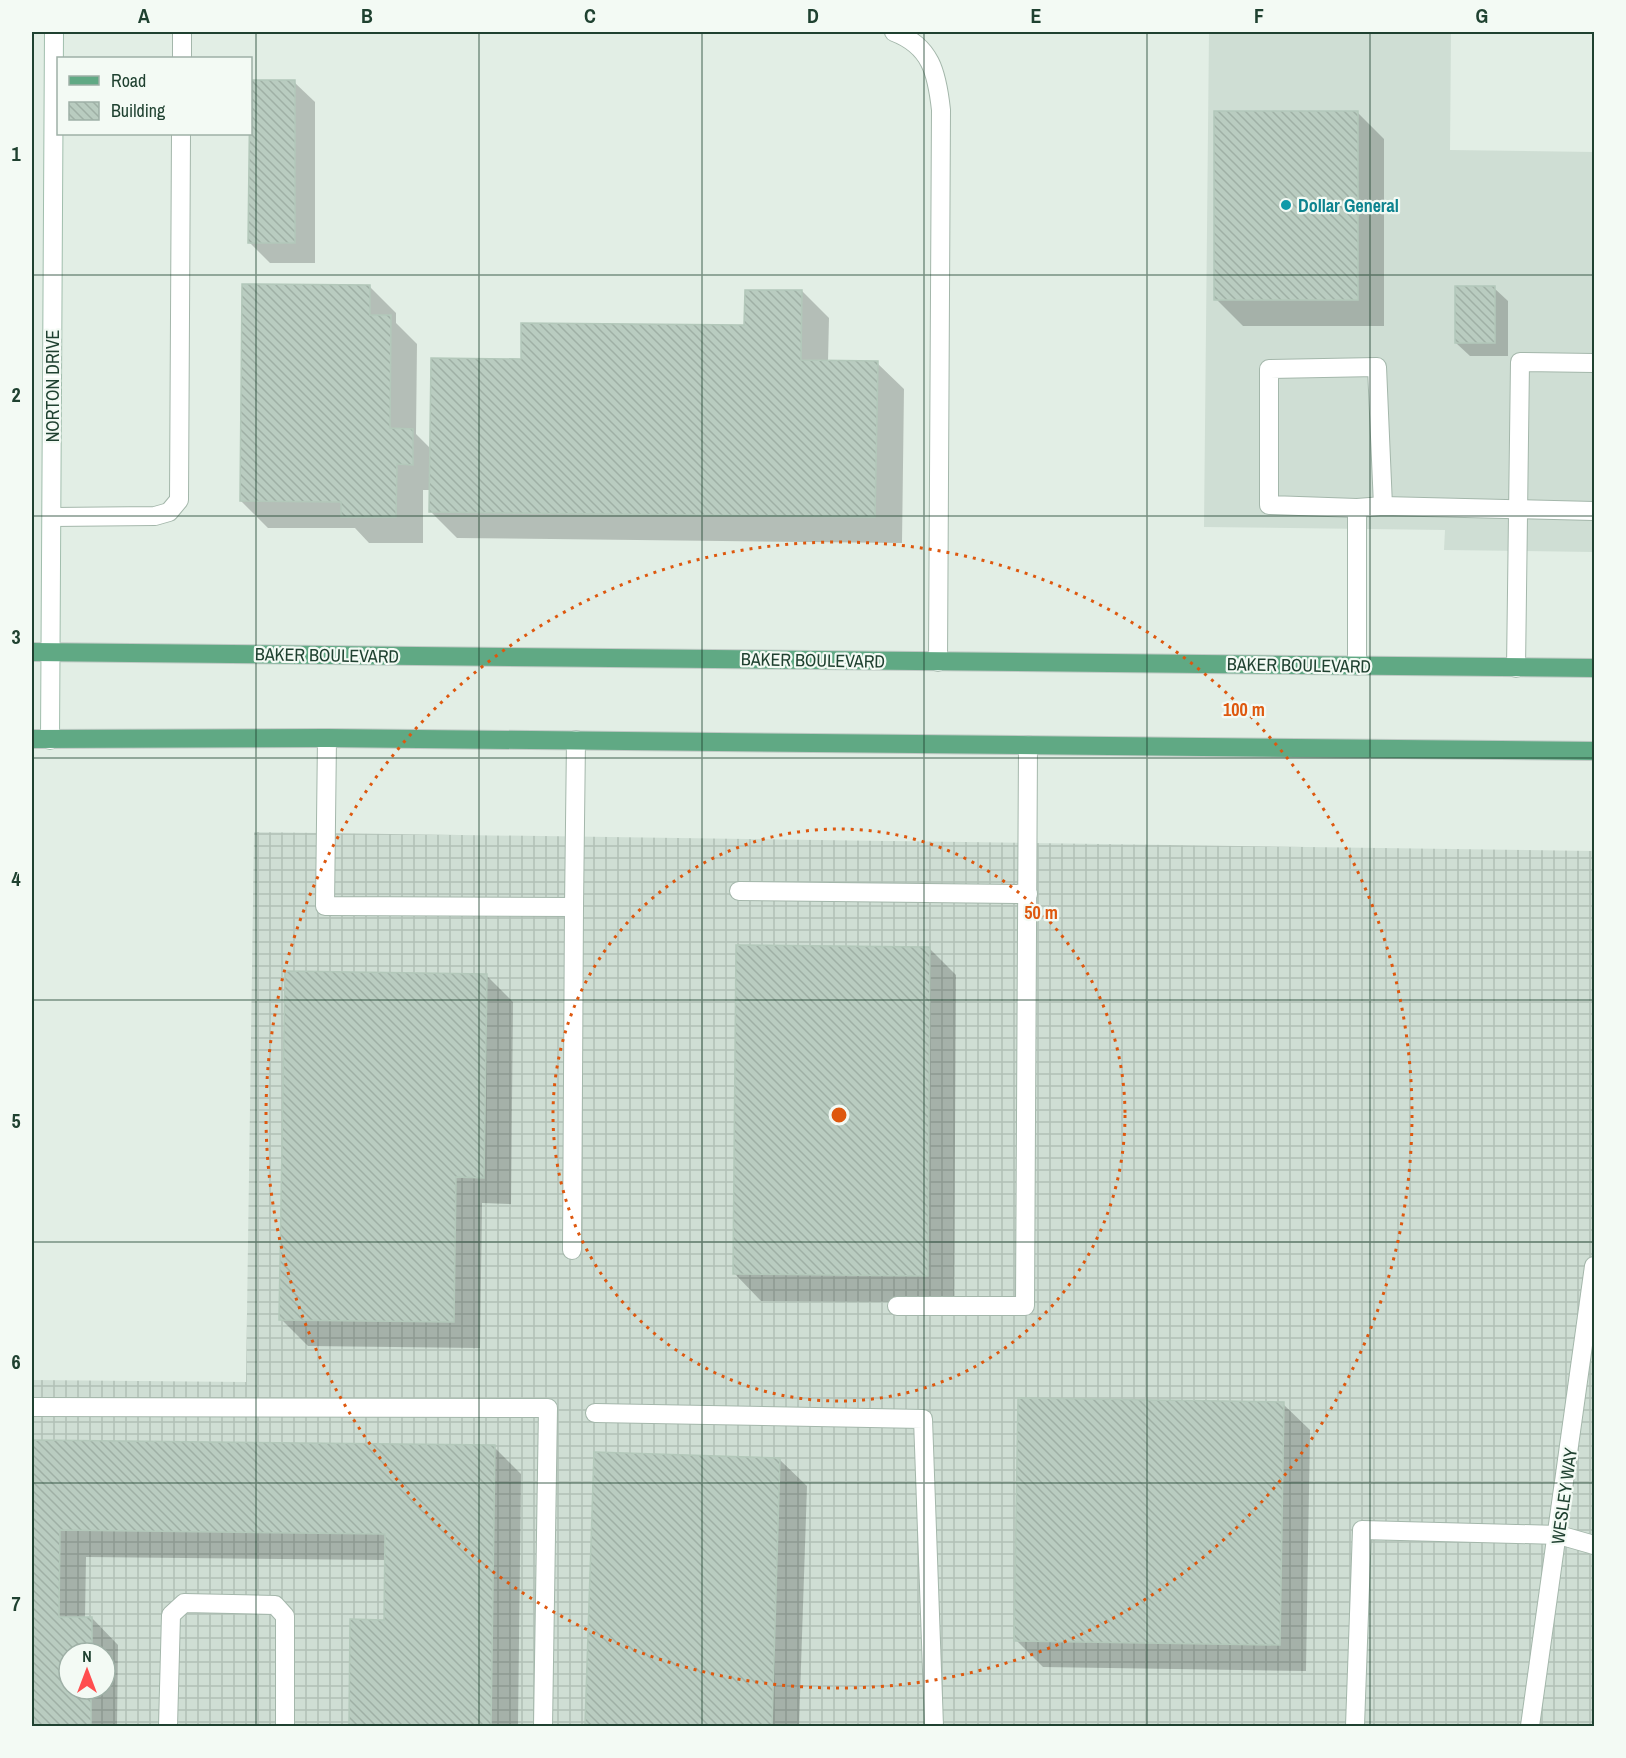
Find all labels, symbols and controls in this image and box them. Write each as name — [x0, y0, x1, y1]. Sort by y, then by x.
text: A — [138, 2, 150, 29]
text: B — [361, 2, 373, 29]
text: C — [584, 2, 596, 29]
text: D — [807, 2, 819, 29]
text: E — [1031, 2, 1042, 29]
text: F — [1254, 2, 1264, 29]
text: G — [1476, 2, 1488, 29]
legend — [57, 57, 252, 135]
text: Road — [111, 68, 146, 93]
text: Building — [111, 98, 166, 123]
text: 1 — [11, 140, 21, 167]
place label: Dollar General — [1298, 193, 1399, 218]
marker: Dollar General — [1279, 198, 1293, 212]
street label: NORTON DRIVE — [40, 330, 65, 442]
text: 2 — [11, 381, 21, 408]
text: 3 — [11, 623, 21, 650]
street label: BAKER BOULEVARD — [255, 641, 399, 669]
street label: BAKER BOULEVARD — [741, 646, 885, 674]
street label: BAKER BOULEVARD — [1227, 651, 1371, 679]
text: 100 m — [1223, 697, 1265, 722]
text: 4 — [11, 865, 21, 892]
text: 50 m — [1024, 900, 1058, 925]
centre of rings — [829, 1105, 849, 1125]
text: 5 — [11, 1107, 21, 1134]
text: 6 — [11, 1348, 21, 1375]
street label: WESLEY WAY — [1545, 1446, 1583, 1546]
text: 7 — [11, 1590, 21, 1617]
north arrow — [57, 1641, 117, 1701]
text: N — [82, 1645, 92, 1667]

